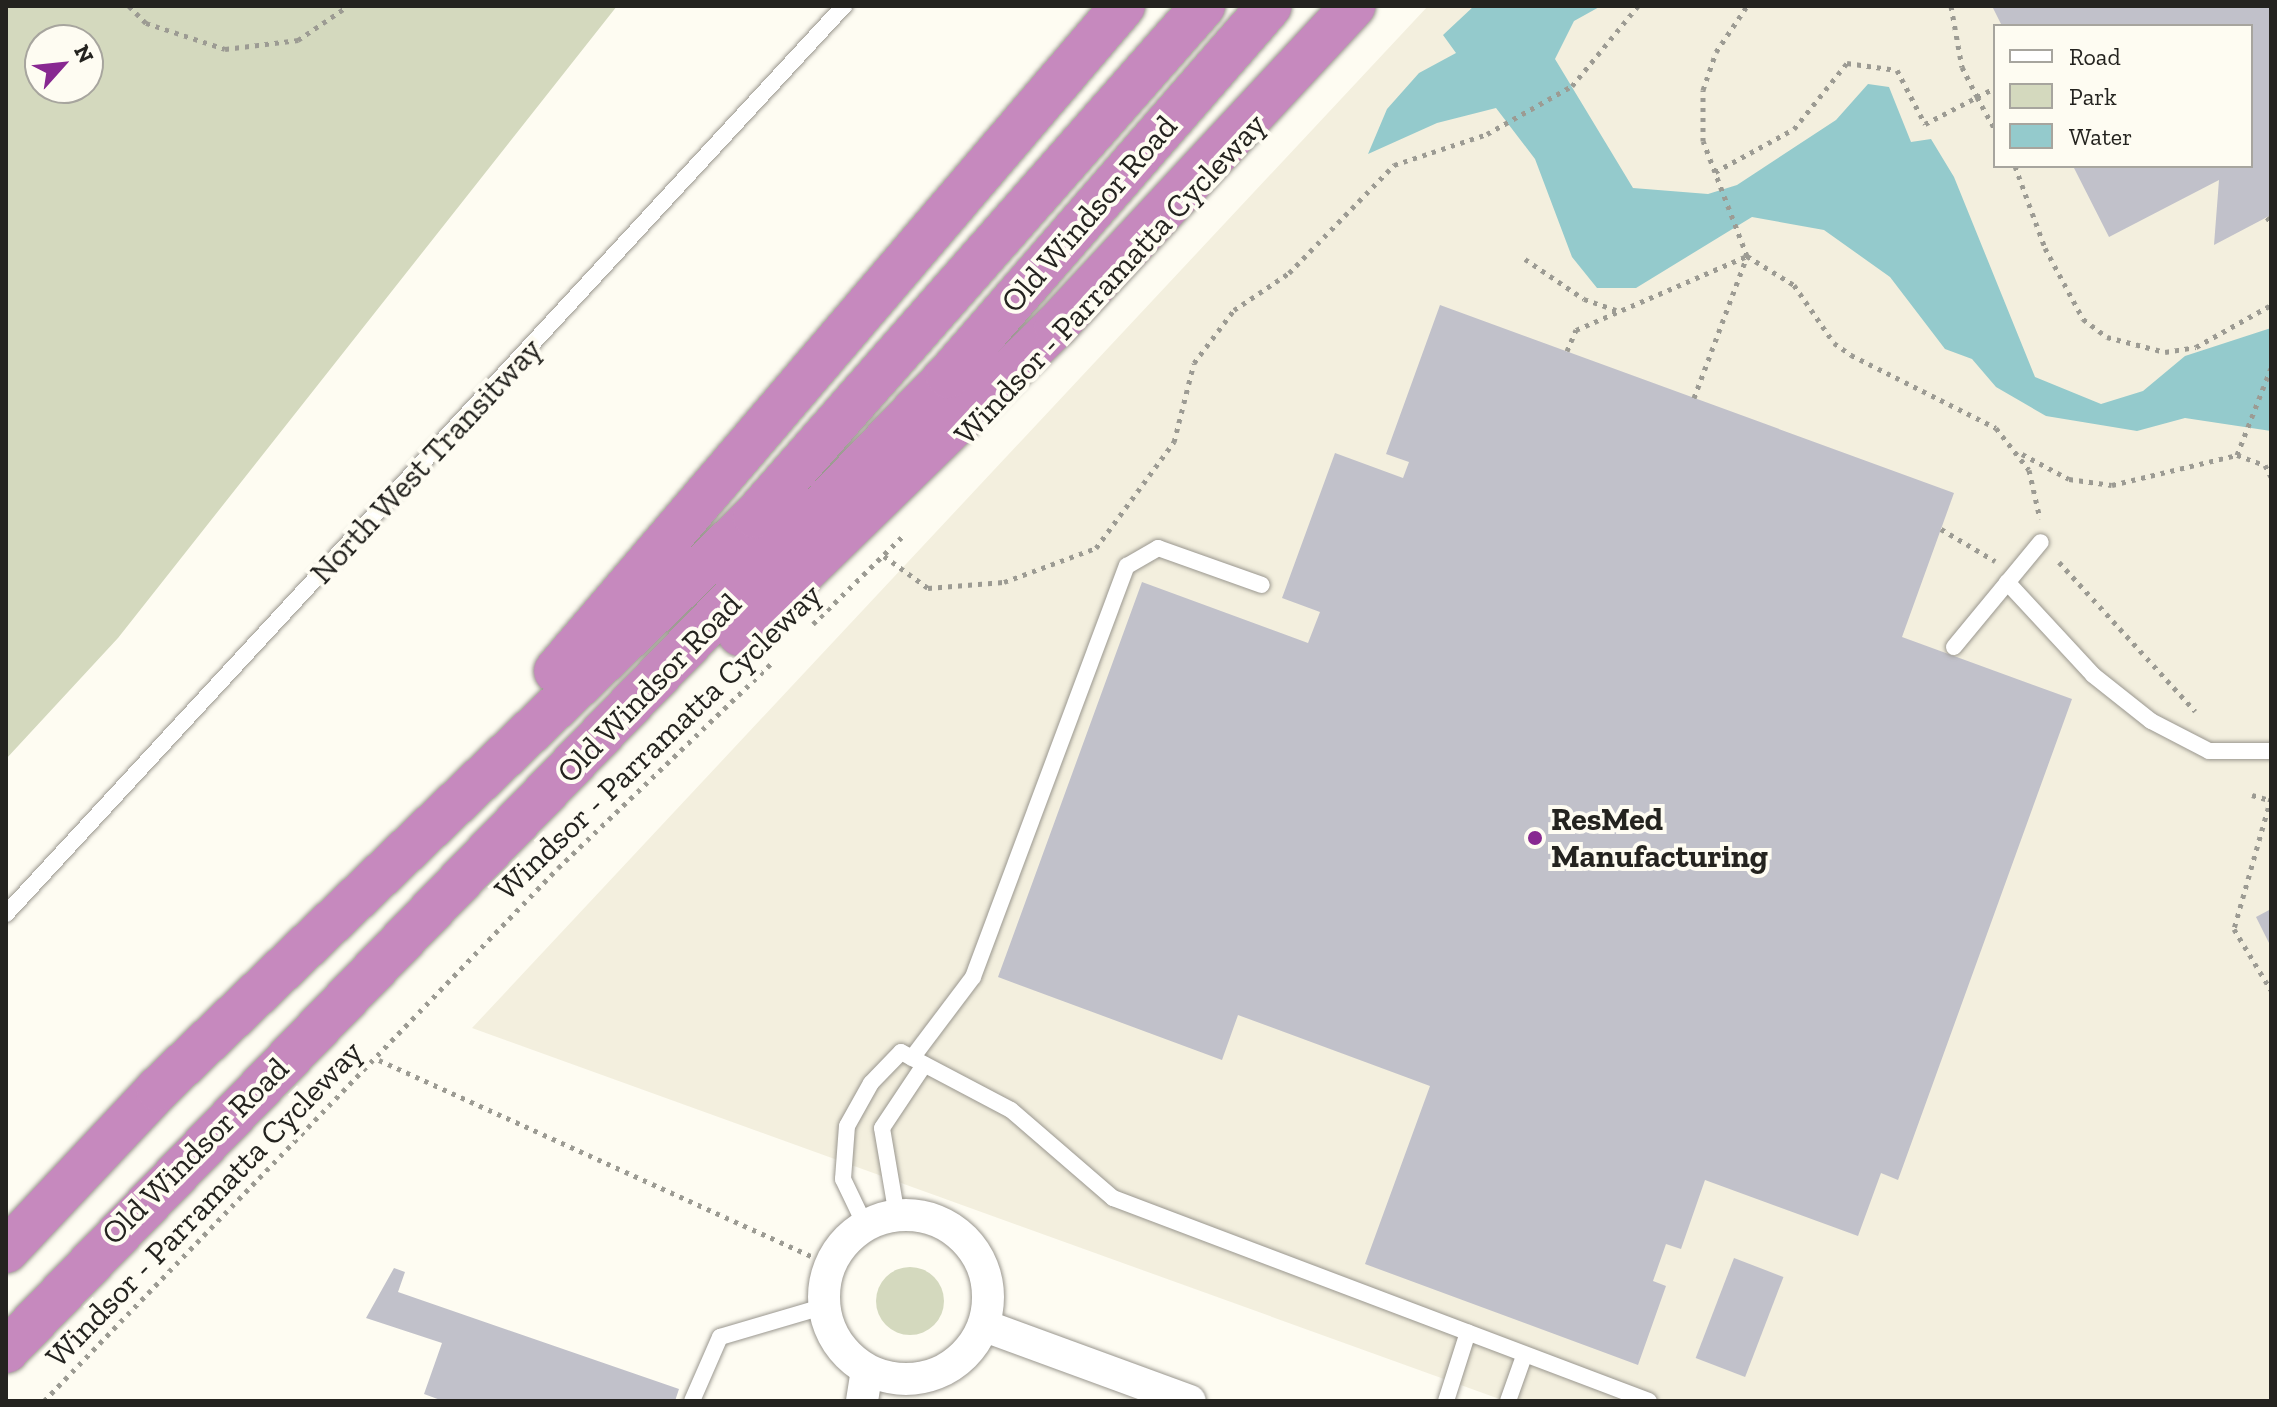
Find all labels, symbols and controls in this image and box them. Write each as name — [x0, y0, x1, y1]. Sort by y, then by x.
north arrow — [24, 24, 104, 104]
legend — [1993, 24, 2253, 168]
text: N — [68, 40, 100, 67]
text: Road — [2069, 42, 2121, 71]
text: Park — [2069, 82, 2117, 111]
street label: Windsor - Parramatta Cycleway — [946, 105, 1274, 453]
street label: Old Windsor Road — [992, 107, 1186, 321]
text: Water — [2069, 122, 2132, 151]
street label: North West Transitway — [302, 330, 550, 592]
street label: Windsor - Parramatta Cycleway — [487, 576, 829, 908]
street label: Old Windsor Road — [548, 585, 750, 791]
place label: ResMed Manufacturing — [1551, 801, 1768, 876]
marker: ResMed Manufacturing — [1526, 829, 1544, 847]
street label: Windsor - Parramatta Cycleway — [38, 1033, 370, 1375]
street label: Old Windsor Road — [93, 1049, 297, 1253]

